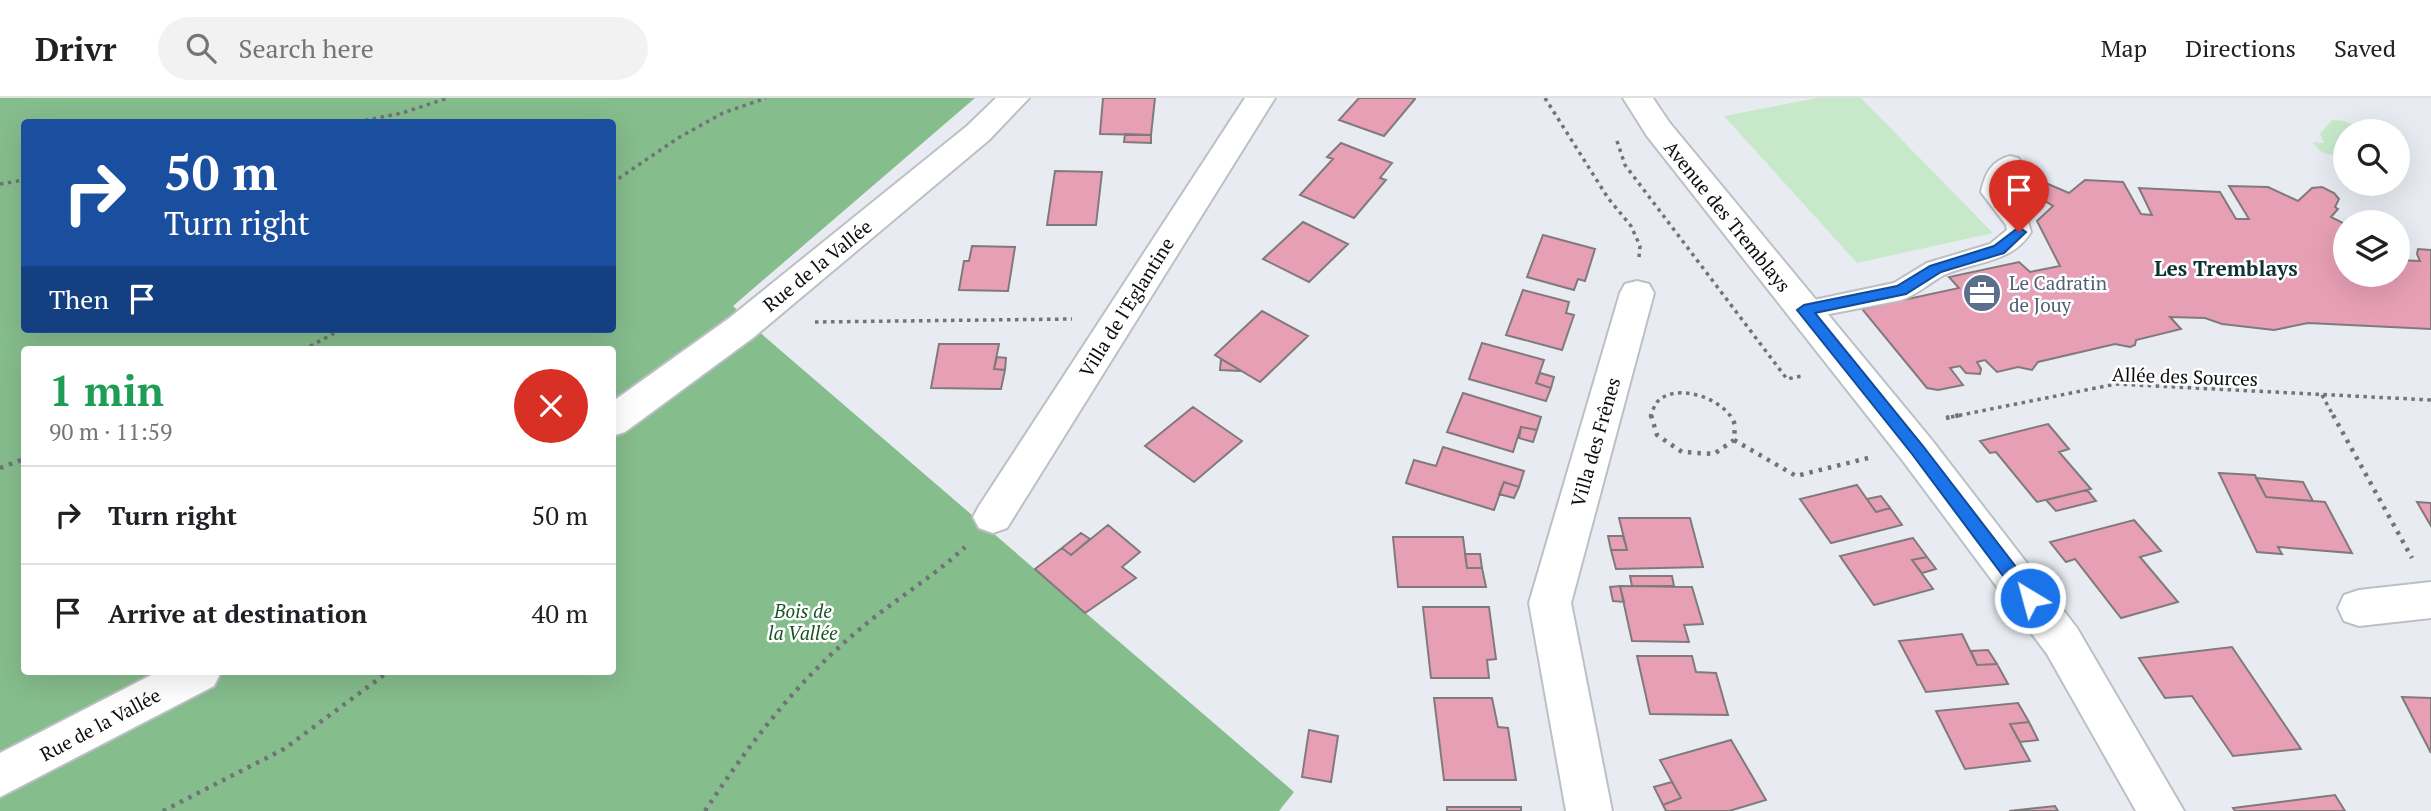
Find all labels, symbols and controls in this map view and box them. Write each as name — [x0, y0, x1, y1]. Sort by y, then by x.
search box — [158, 17, 648, 80]
text: Drivr — [35, 27, 116, 70]
icon: search — [182, 29, 220, 67]
text: Search here — [238, 31, 374, 65]
text: Map — [2101, 32, 2147, 64]
text: Directions — [2185, 32, 2296, 64]
text: Saved — [2334, 32, 2396, 64]
map controls — [2333, 119, 2410, 287]
button: search — [2333, 119, 2410, 196]
street label: Avenue des Tremblays — [1659, 135, 1797, 297]
text: 50 m — [164, 139, 278, 204]
icon: right — [49, 147, 140, 238]
pin — [1989, 160, 2049, 232]
icon: arrive — [2000, 171, 2038, 209]
text: Turn right — [164, 202, 310, 244]
button: layers — [2333, 210, 2410, 287]
street label: Rue de la Vallée — [757, 213, 877, 317]
street label: Villa de l'Eglantine — [1073, 232, 1179, 382]
district label: Les Tremblays — [2154, 254, 2298, 282]
place label: Le Cadratin de Jouy — [2009, 270, 2107, 317]
office icon: Le Cadratin de Jouy — [1961, 272, 2003, 314]
icon: arrive — [123, 280, 161, 318]
text: Then — [49, 282, 109, 316]
street label: Allée des Sources — [2111, 361, 2259, 391]
text: 1 min — [49, 362, 164, 418]
button: close — [514, 369, 588, 443]
street label: Villa des Frênes — [1565, 374, 1625, 510]
text: 90 m · 11:59 — [49, 416, 172, 447]
icon: right — [49, 496, 87, 534]
text: Turn right — [108, 498, 237, 532]
text: 50 m — [532, 498, 588, 532]
position arrow — [1993, 561, 2067, 635]
icon: arrive — [49, 594, 87, 632]
text: Arrive at destination — [108, 596, 367, 630]
text: 40 m — [532, 596, 588, 630]
park label: Bois de la Vallée — [768, 598, 838, 645]
street label: Rue de la Vallée — [35, 682, 165, 766]

